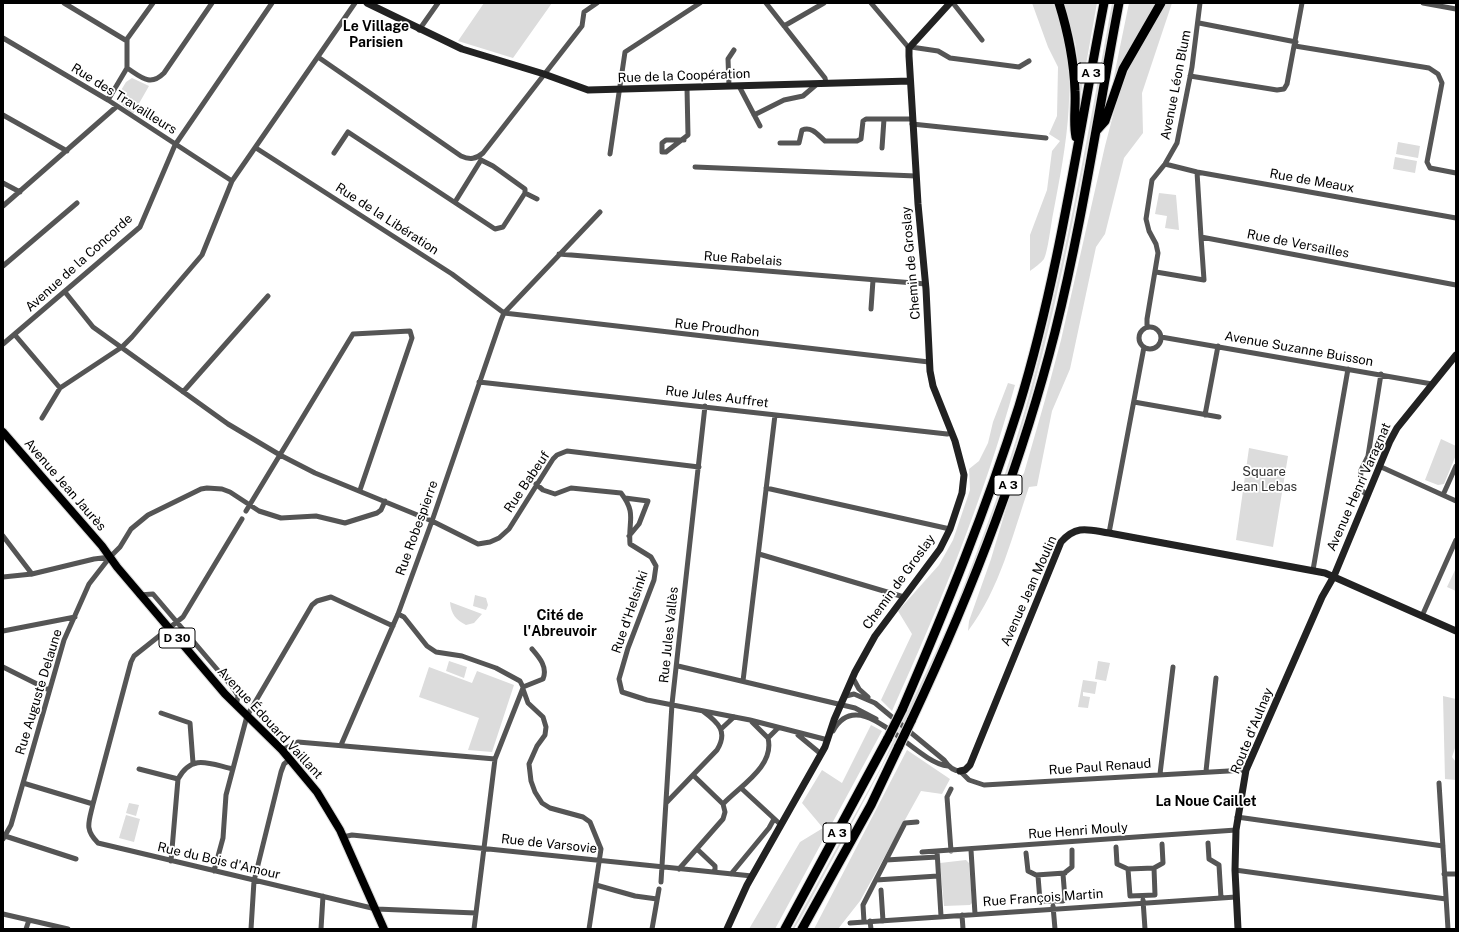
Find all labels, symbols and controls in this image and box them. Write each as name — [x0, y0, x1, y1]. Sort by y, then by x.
district label: Le Village Parisien — [343, 19, 409, 52]
street label: Avenue Léon Blum — [1158, 29, 1194, 141]
street label: Rue des Travailleurs — [68, 60, 180, 138]
road number: A 3 — [1077, 63, 1105, 83]
street label: Rue de la Coopération — [617, 66, 751, 86]
street label: Rue de Meaux — [1268, 166, 1356, 196]
street label: Rue de la Libération — [332, 180, 442, 258]
street label: Chemin de Groslay — [898, 206, 924, 320]
street label: Avenue de la Concorde — [22, 211, 136, 315]
street label: Rue de Versailles — [1245, 226, 1351, 262]
street label: Rue Rabelais — [703, 248, 783, 270]
street label: Rue Proudhon — [674, 316, 760, 340]
street label: Avenue Suzanne Buisson — [1223, 328, 1375, 370]
street label: Rue Jules Auffret — [665, 383, 769, 411]
street label: Avenue Henri Varagnat — [1324, 420, 1394, 554]
street label: Avenue Jean Jaurès — [21, 436, 109, 534]
street label: Rue Babeuf — [501, 448, 553, 516]
park label: Square Jean Lebas — [1231, 464, 1297, 495]
road number: A 3 — [994, 475, 1022, 495]
street label: Rue Robespierre — [393, 478, 441, 578]
street label: Chemin de Groslay — [859, 532, 939, 632]
street label: Avenue Jean Moulin — [998, 533, 1060, 649]
street label: Rue d'Helsinki — [609, 569, 651, 655]
street label: Rue Jules Vallès — [656, 586, 682, 684]
district label: Cité de l'Abreuvoir — [523, 608, 597, 640]
street label: Rue Auguste Delaune — [12, 627, 66, 757]
road number: D 30 — [159, 628, 195, 648]
street label: Avenue Édouard Vaillant — [214, 664, 326, 782]
street label: Route d'Aulnay — [1228, 686, 1276, 776]
street label: Rue Paul Renaud — [1048, 756, 1152, 778]
district label: La Noue Caillet — [1155, 794, 1257, 810]
street label: Rue Henri Mouly — [1028, 820, 1128, 842]
road number: A 3 — [823, 823, 851, 843]
street label: Rue de Varsovie — [500, 831, 598, 857]
street label: Rue du Bois d'Amour — [156, 839, 282, 883]
street label: Rue François Martin — [982, 886, 1104, 910]

